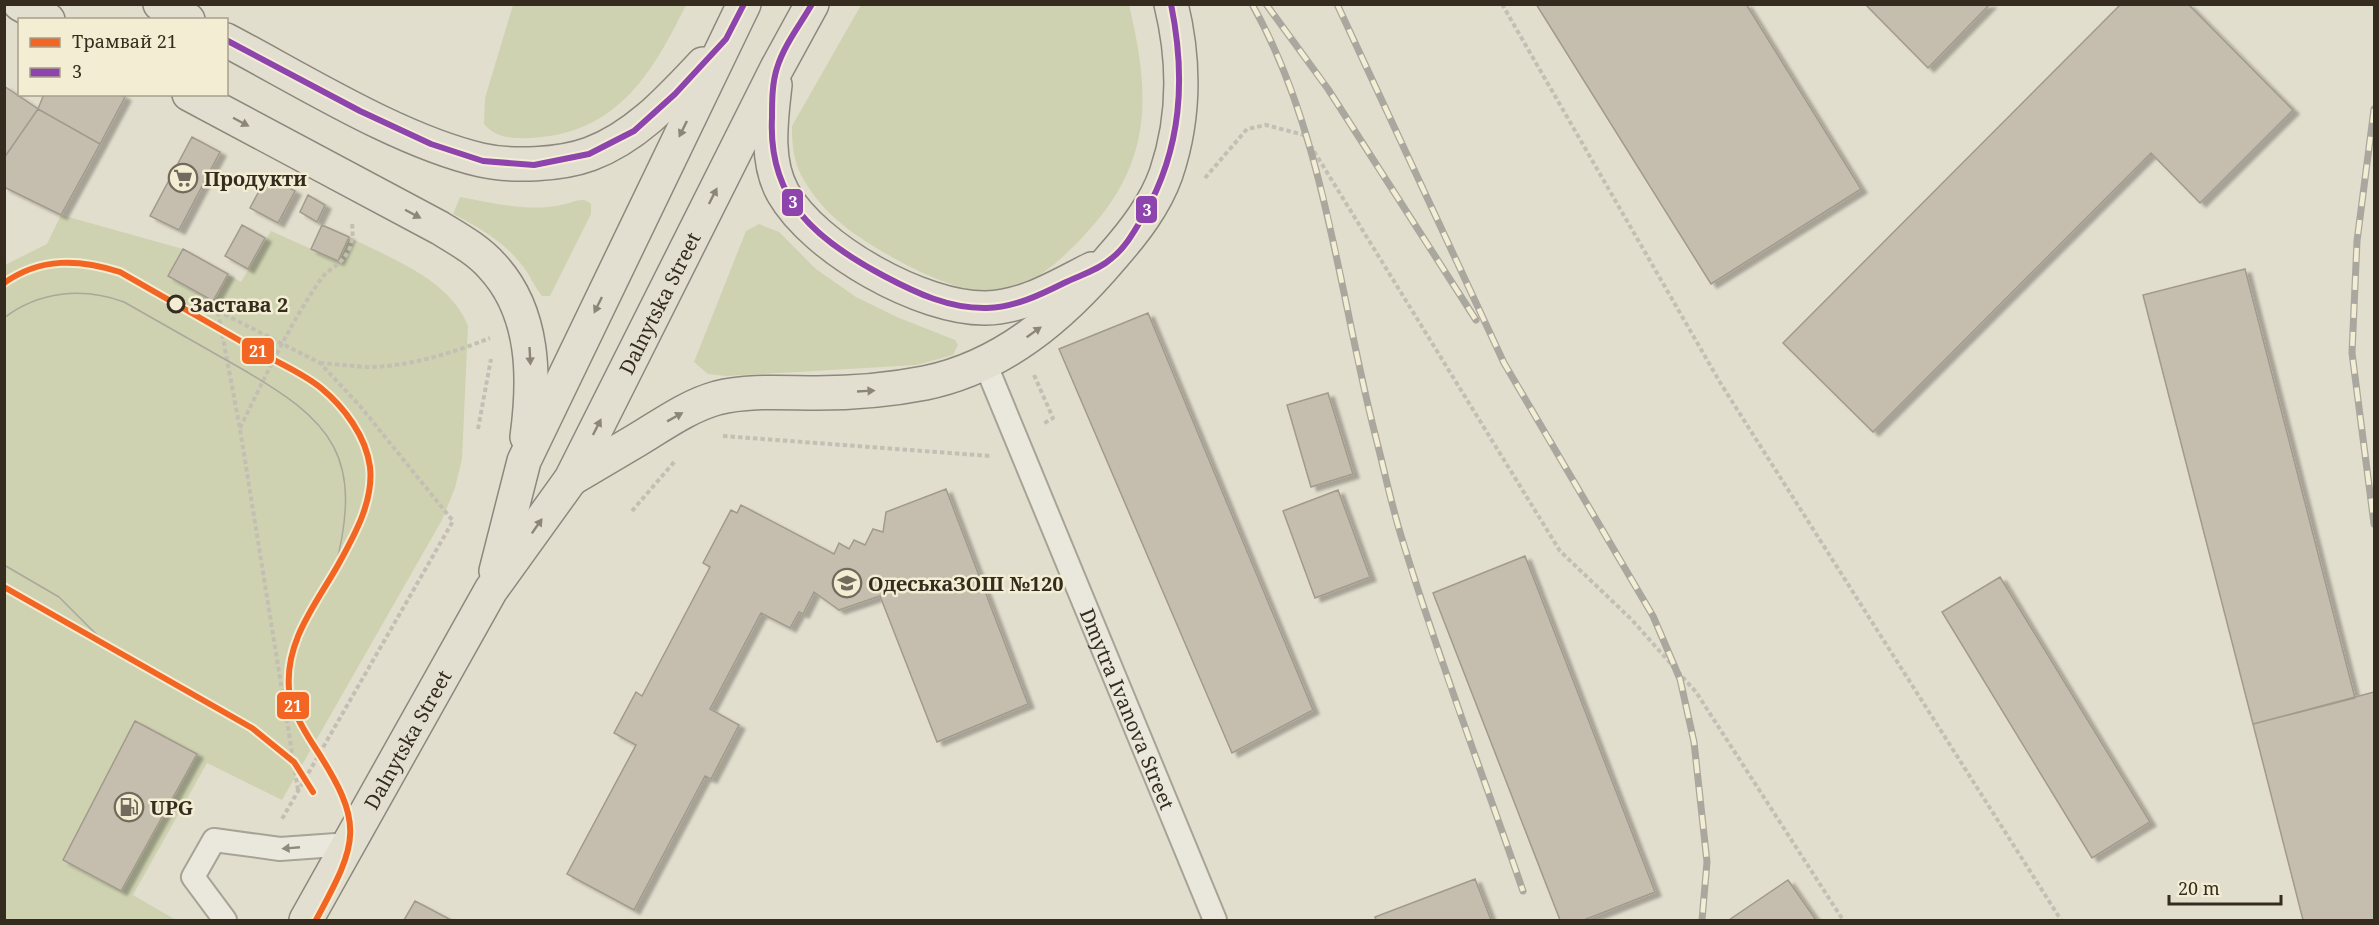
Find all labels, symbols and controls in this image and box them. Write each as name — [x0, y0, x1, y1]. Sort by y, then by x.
legend — [18, 18, 228, 96]
text: Трамвай 21 — [72, 29, 177, 53]
text: 3 — [72, 59, 82, 83]
one-way arrow — [233, 117, 250, 127]
one-way arrow — [678, 121, 687, 138]
supermarket icon: Продукти — [167, 162, 199, 194]
place label: Продукти — [204, 165, 307, 192]
one-way arrow — [708, 187, 718, 204]
line badge: 3 — [781, 188, 804, 217]
text: 3 — [788, 191, 798, 213]
line badge: 3 — [1135, 195, 1158, 224]
text: 3 — [1142, 199, 1152, 221]
one-way arrow — [405, 209, 422, 219]
street label: Dalnytska Street — [612, 227, 706, 379]
place label: Застава 2 — [190, 291, 288, 318]
marker: Застава 2 — [167, 295, 185, 313]
one-way arrow — [594, 296, 604, 314]
one-way arrow — [1026, 326, 1042, 338]
line badge: 21 — [241, 337, 275, 365]
text: 21 — [249, 340, 267, 362]
one-way arrow — [525, 347, 534, 366]
one-way arrow — [856, 386, 875, 395]
one-way arrow — [667, 412, 684, 422]
one-way arrow — [592, 418, 602, 435]
one-way arrow — [531, 518, 543, 533]
school or university icon: ОдеськаЗОШ №120 — [831, 567, 863, 599]
place label: ОдеськаЗОШ №120 — [868, 570, 1064, 597]
street label: Dmytra Ivanova Street — [1074, 604, 1181, 813]
street label: Dalnytska Street — [357, 665, 457, 814]
line badge: 21 — [276, 691, 310, 720]
text: 21 — [284, 695, 302, 717]
fuel station icon: UPG — [113, 791, 145, 823]
place label: UPG — [150, 794, 193, 821]
one-way arrow — [282, 844, 301, 853]
scale bar — [2169, 868, 2282, 906]
text: 20 m — [2178, 876, 2220, 900]

